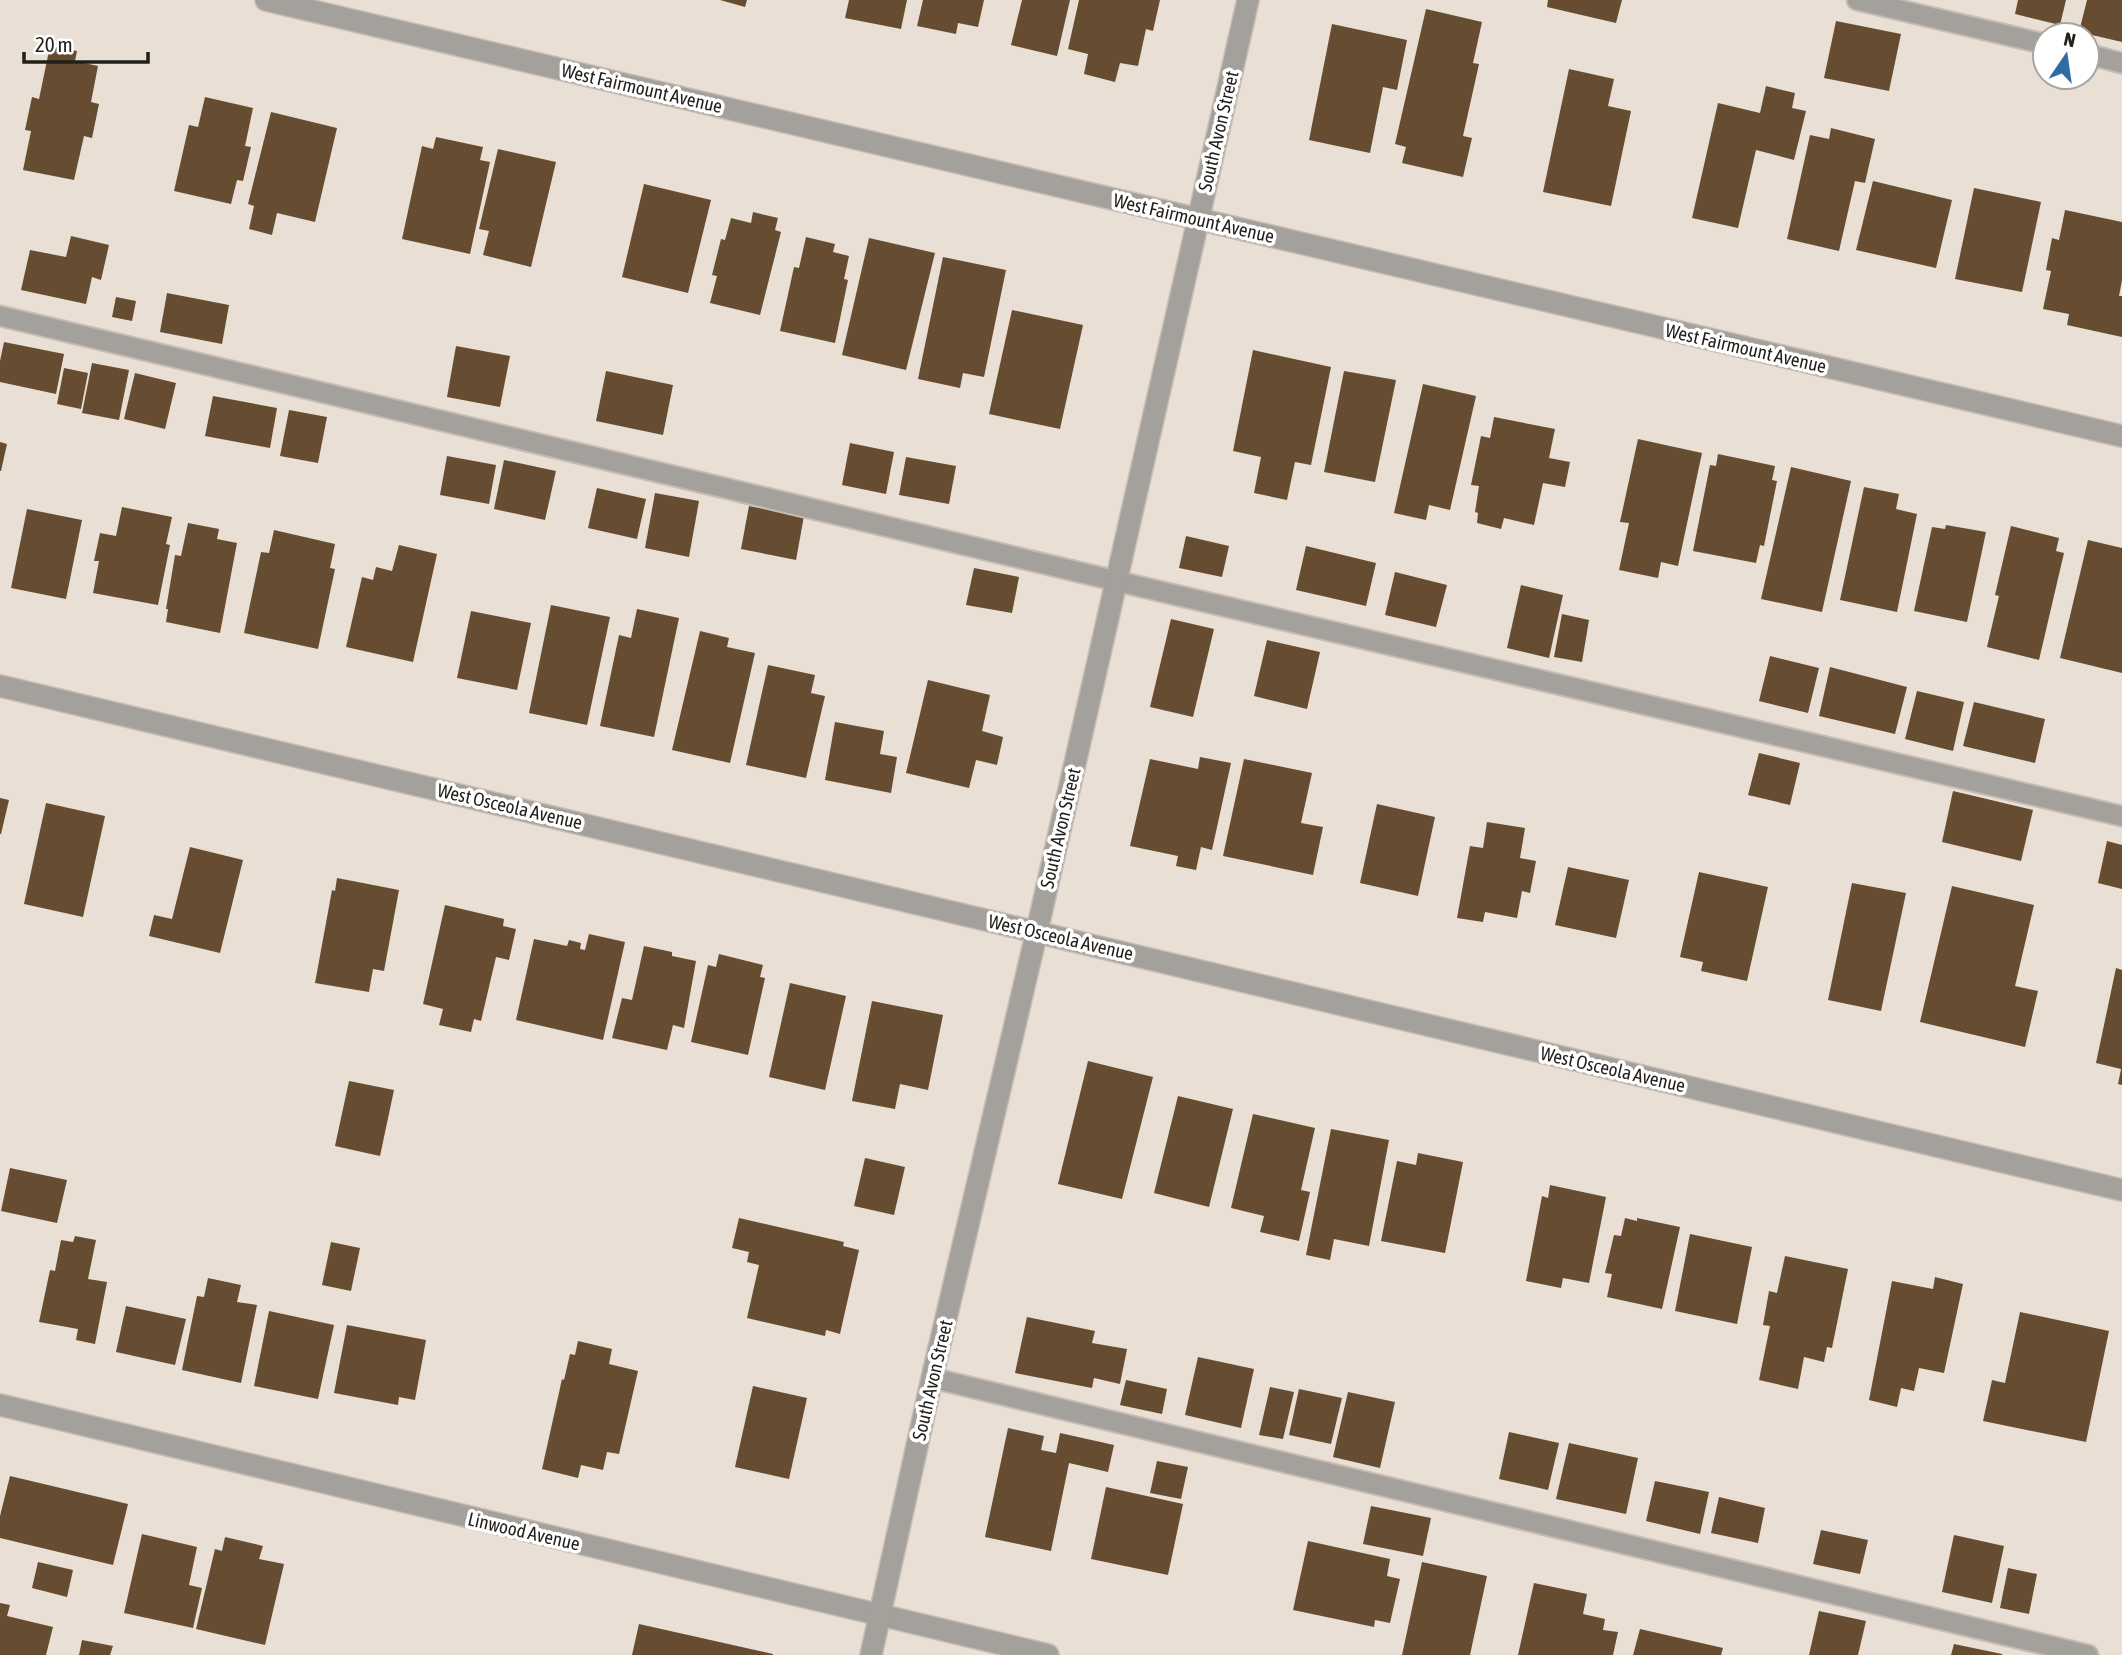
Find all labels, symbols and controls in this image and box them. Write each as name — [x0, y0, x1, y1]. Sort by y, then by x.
scale bar — [24, 21, 149, 65]
north arrow — [2031, 21, 2101, 91]
text: N — [2062, 27, 2078, 51]
text: 20 m — [35, 32, 73, 56]
street label: West Fairmount Avenue — [559, 59, 725, 117]
street label: South Avon Street — [1193, 69, 1243, 193]
street label: West Fairmount Avenue — [1111, 189, 1277, 247]
street label: West Fairmount Avenue — [1663, 319, 1829, 377]
street label: South Avon Street — [1035, 766, 1085, 890]
street label: West Osceola Avenue — [435, 779, 585, 833]
street label: West Osceola Avenue — [986, 910, 1136, 964]
street label: West Osceola Avenue — [1538, 1042, 1688, 1096]
street label: South Avon Street — [907, 1318, 957, 1442]
street label: Linwood Avenue — [466, 1507, 582, 1555]

